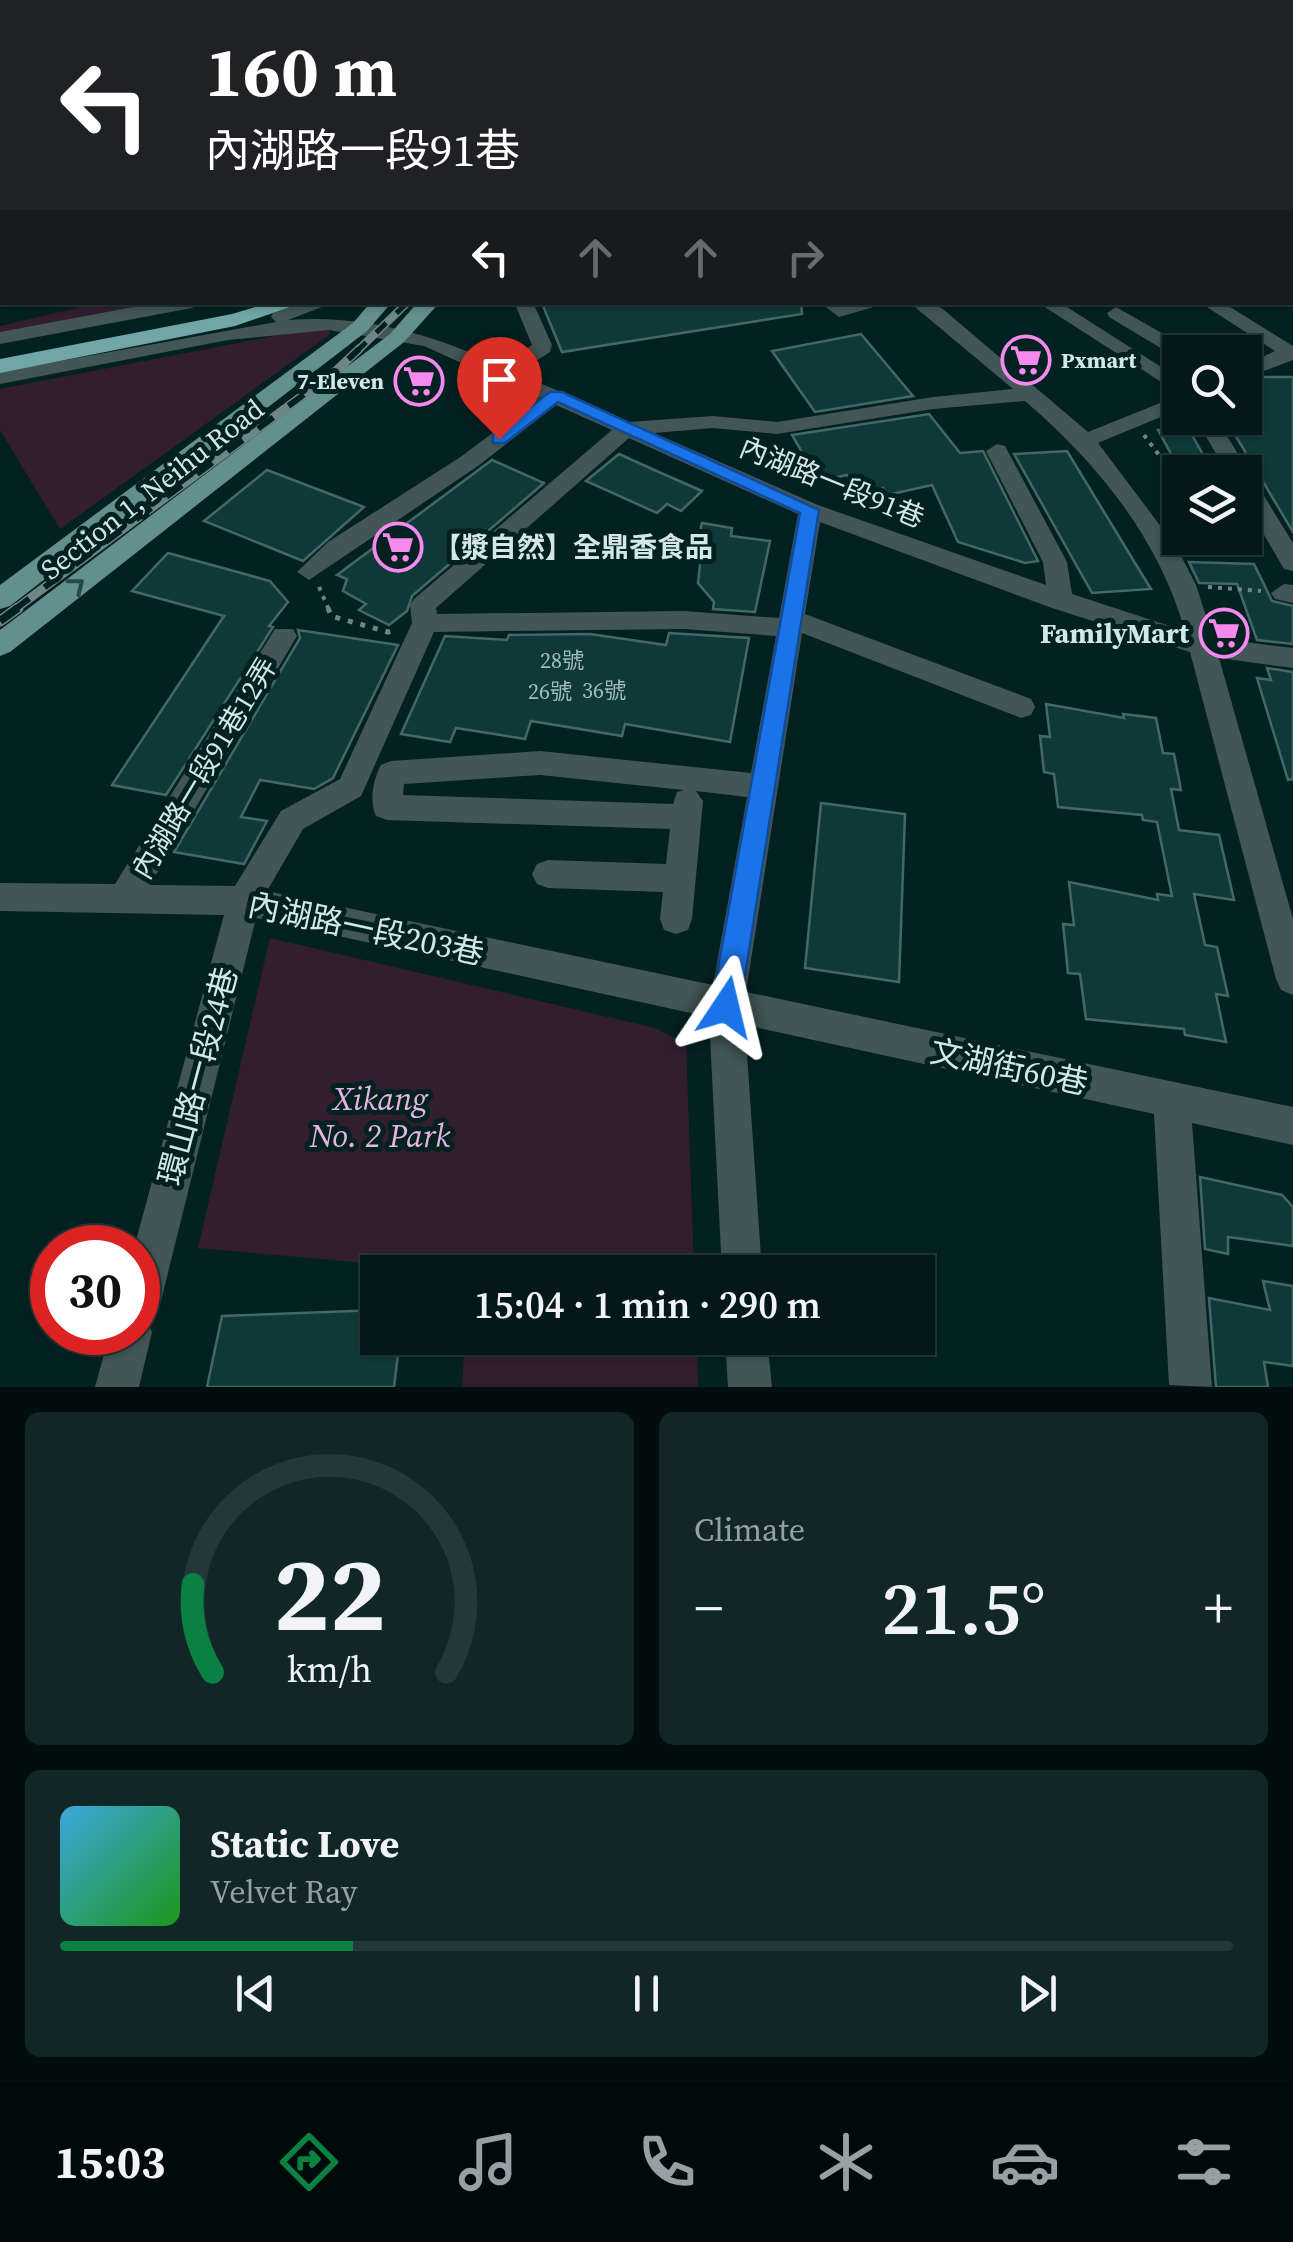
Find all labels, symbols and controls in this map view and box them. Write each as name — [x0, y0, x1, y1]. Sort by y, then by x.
text: 160 m — [205, 23, 397, 119]
icon: left — [40, 40, 170, 170]
text: 內湖路一段91巷 — [205, 119, 520, 181]
icon: left — [463, 230, 518, 285]
icon: ahead — [568, 230, 623, 285]
icon: ahead — [673, 230, 728, 285]
icon: right — [778, 230, 833, 285]
supermarket icon: Pxmart — [1000, 334, 1052, 386]
map controls — [1162, 335, 1262, 555]
button: search — [1162, 335, 1262, 435]
pin — [457, 337, 542, 440]
place label: Pxmart — [1061, 345, 1137, 375]
icon: arrive — [472, 352, 527, 407]
supermarket icon: 7-Eleven — [393, 355, 445, 407]
place label: 7-Eleven — [297, 366, 384, 396]
street label: Section 1, Neihu Road — [33, 390, 271, 588]
street label: 內湖路一段91巷 — [734, 428, 930, 536]
button: layers — [1162, 455, 1262, 555]
supermarket icon: 【漿自然】全鼎香食品 — [372, 521, 424, 573]
place label: 【漿自然】全鼎香食品 — [433, 528, 713, 566]
one-way arrow — [66, 579, 84, 597]
supermarket icon: FamilyMart — [1198, 607, 1250, 659]
place label: FamilyMart — [1040, 614, 1190, 652]
house number: 28號 — [540, 645, 584, 675]
street label: 內湖路一段91巷12弄 — [123, 650, 285, 886]
house number: 36號 — [582, 675, 626, 705]
house number: 26號 — [528, 676, 572, 706]
street label: 內湖路一段203巷 — [244, 883, 488, 975]
position arrow — [674, 955, 778, 1059]
street label: 環山路一段24巷 — [148, 962, 248, 1190]
street label: 文湖街60巷 — [926, 1029, 1092, 1105]
park label: Xikang No. 2 Park — [309, 1077, 451, 1158]
speed limit sign: 30 — [30, 1225, 160, 1355]
text: 15:04 · 1 min · 290 m — [474, 1279, 821, 1331]
text: Climate — [694, 1508, 805, 1552]
text: 22 — [273, 1522, 386, 1665]
text: 21.5° — [881, 1556, 1046, 1659]
text: − — [694, 1570, 723, 1645]
text: + — [1204, 1570, 1233, 1645]
text: km/h — [287, 1645, 372, 1694]
text: Static Love — [210, 1818, 399, 1870]
text: Velvet Ray — [210, 1870, 357, 1914]
icon: previous — [228, 1966, 283, 2021]
icon: pause — [619, 1966, 674, 2021]
icon: next — [1010, 1966, 1065, 2021]
icon: directions — [274, 2127, 344, 2197]
icon: music — [453, 2127, 523, 2197]
icon: phone — [632, 2127, 702, 2197]
icon: climate — [811, 2127, 881, 2197]
icon: car — [990, 2127, 1060, 2197]
icon: filters — [1169, 2127, 1239, 2197]
text: 15:03 — [54, 2131, 165, 2193]

